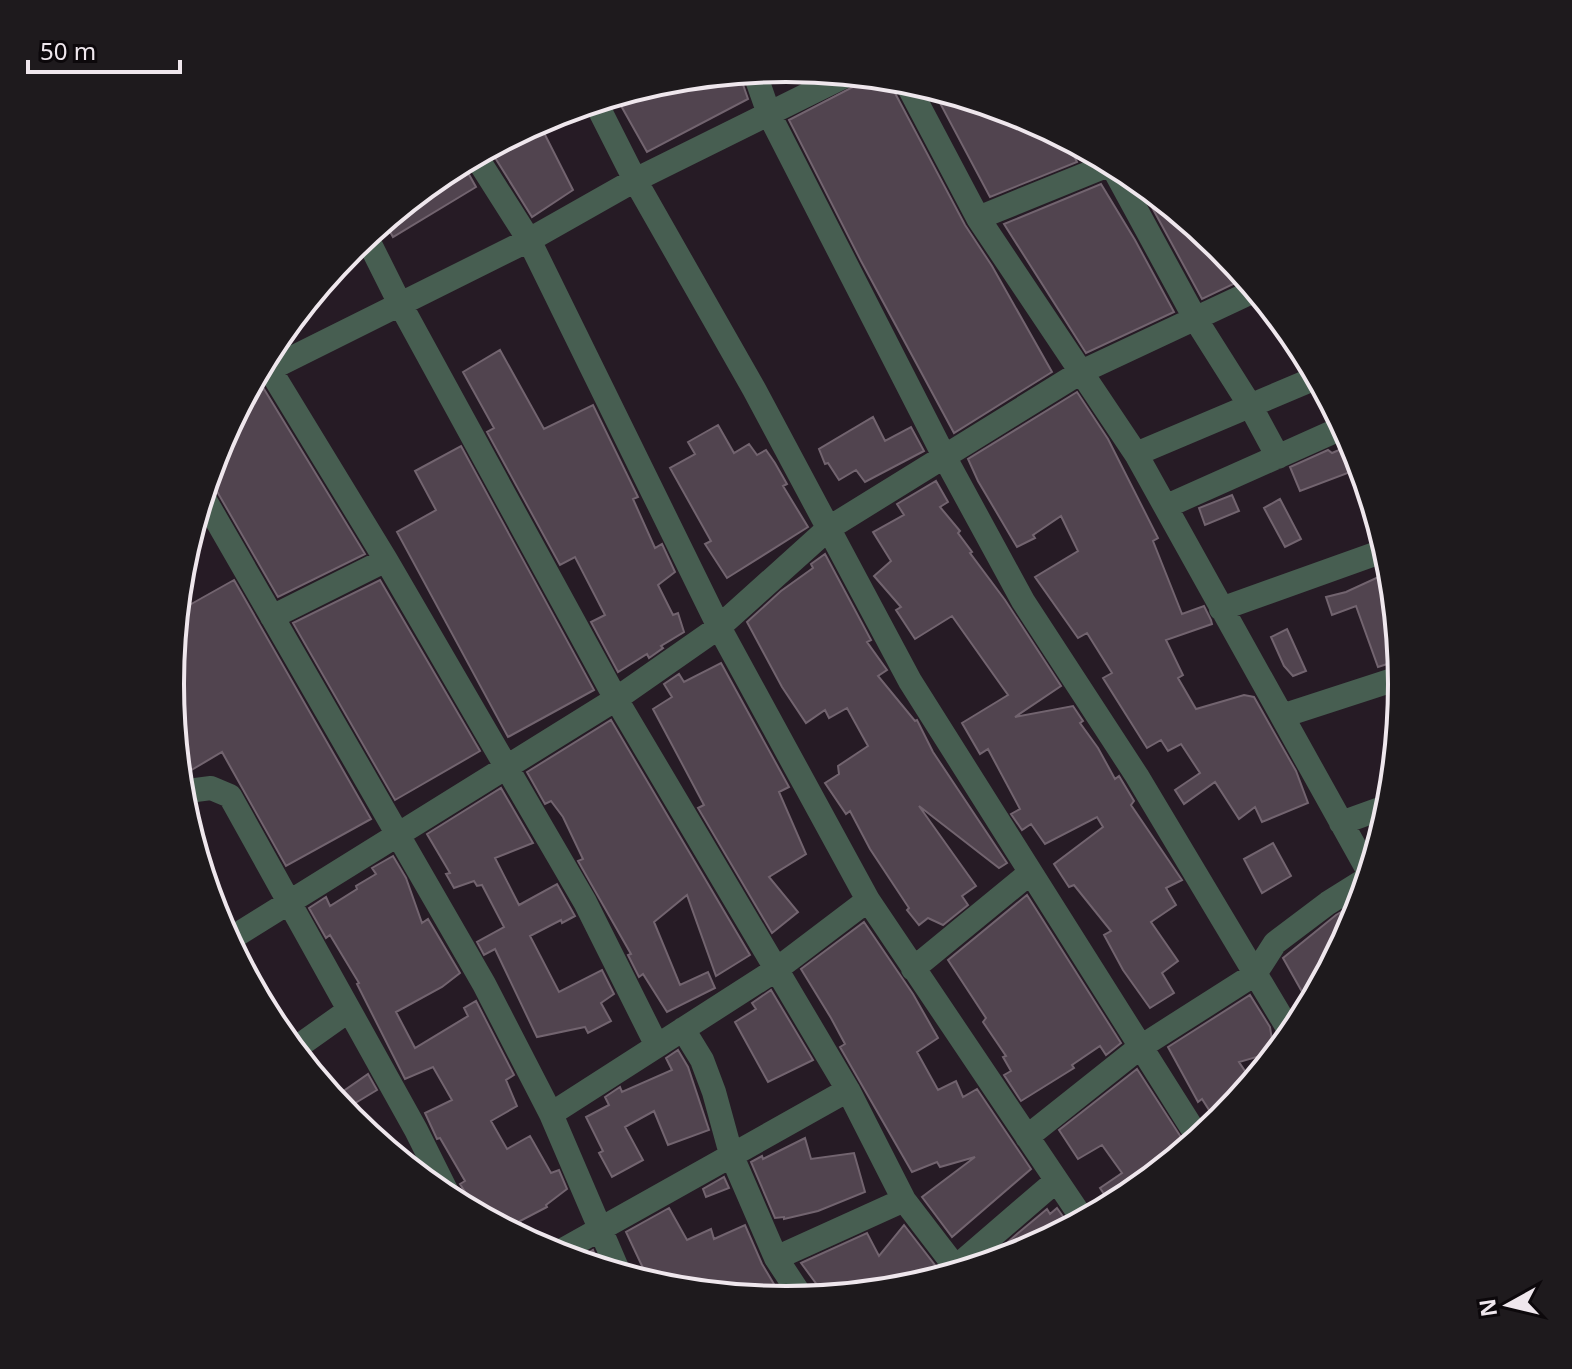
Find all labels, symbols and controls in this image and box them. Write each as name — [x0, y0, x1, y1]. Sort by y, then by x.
scale bar — [28, 24, 180, 74]
text: 50 m — [40, 34, 96, 67]
north arrow — [1468, 1265, 1548, 1345]
text: N — [1471, 1297, 1503, 1319]

